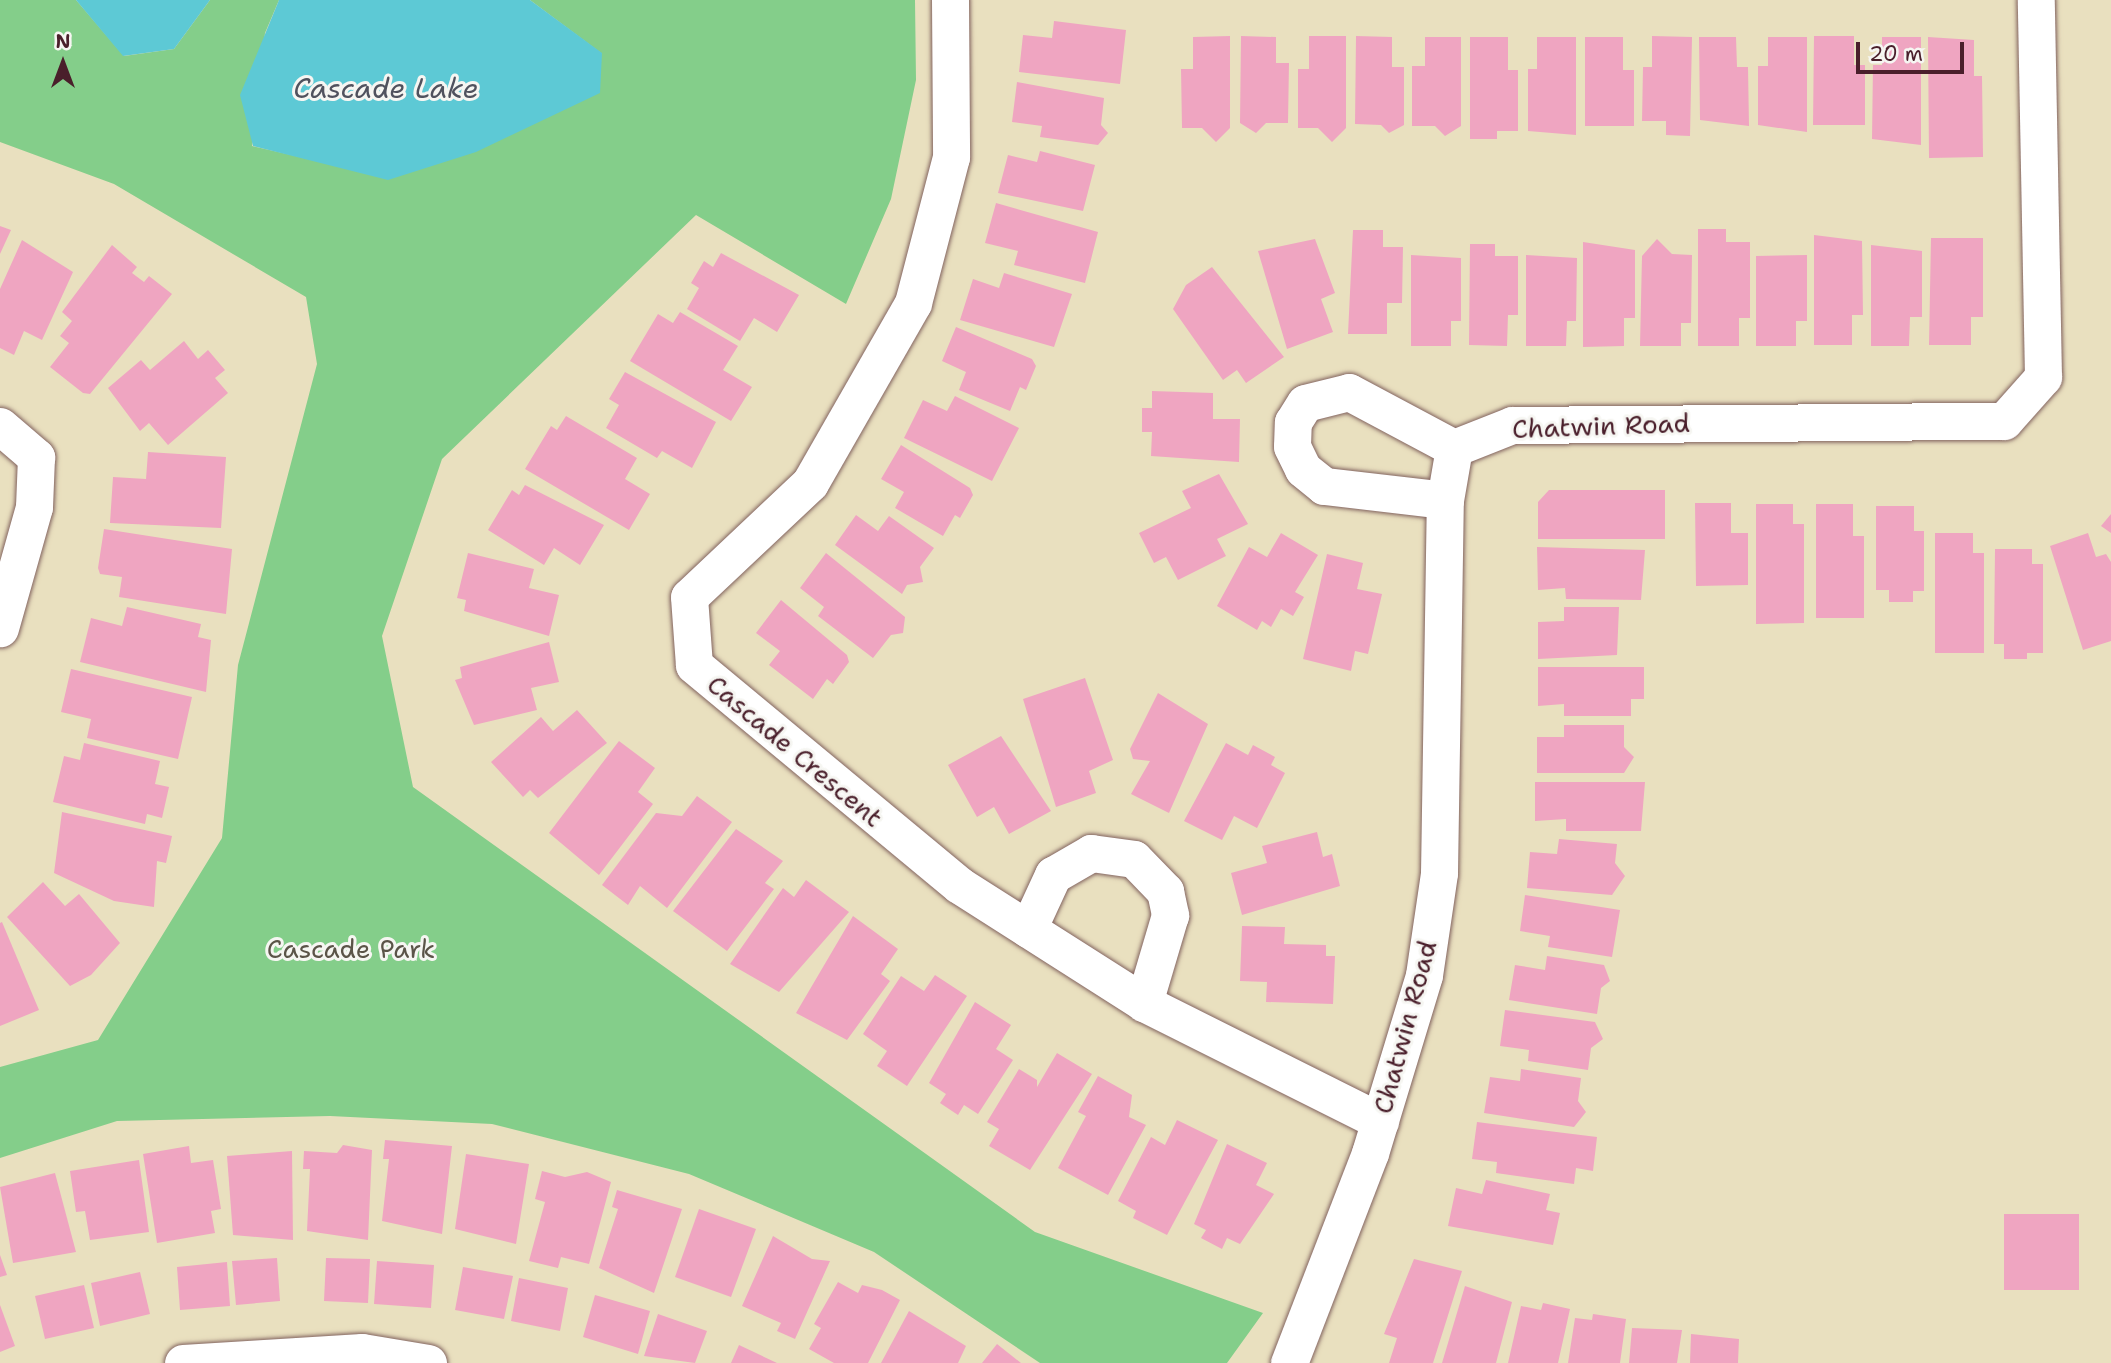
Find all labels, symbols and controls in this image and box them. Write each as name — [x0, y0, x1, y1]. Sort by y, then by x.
north arrow — [28, 28, 98, 98]
scale bar — [1859, 28, 1968, 72]
text: N — [55, 29, 71, 54]
text: 20 m — [1869, 40, 1923, 68]
water label: Cascade Lake — [293, 71, 479, 105]
street label: Chatwin Road — [1511, 407, 1691, 445]
street label: Cascade Crescent — [701, 669, 889, 833]
park label: Cascade Park — [267, 933, 435, 965]
street label: Chatwin Road — [1367, 937, 1443, 1117]

